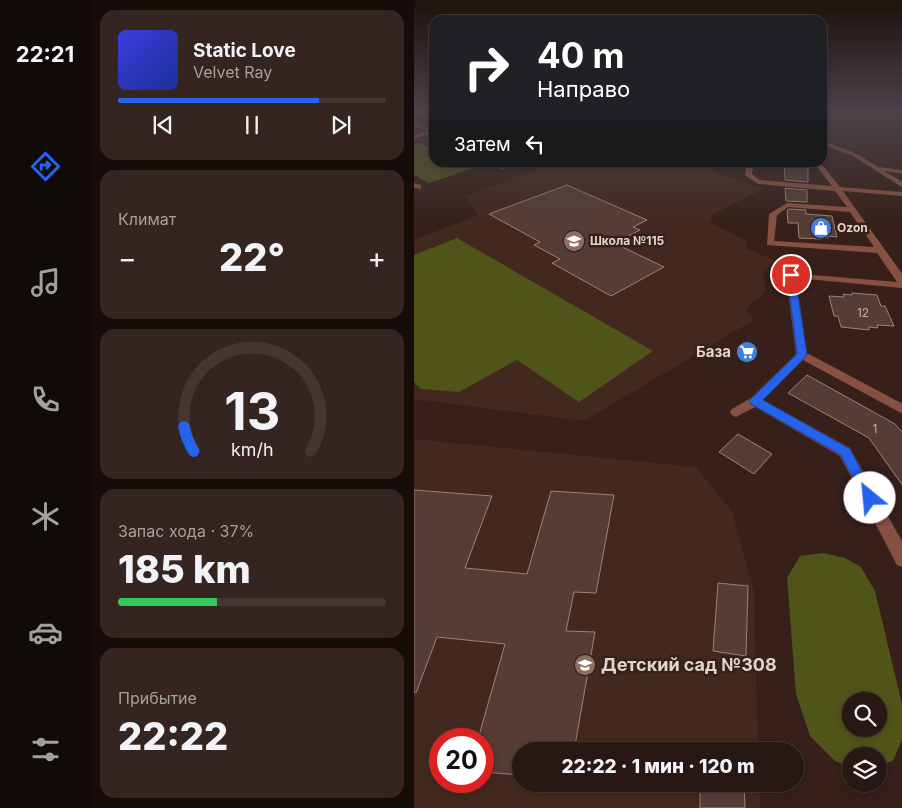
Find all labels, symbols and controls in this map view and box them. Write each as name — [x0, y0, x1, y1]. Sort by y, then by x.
text: 40 m — [537, 34, 625, 76]
icon: right — [454, 35, 519, 100]
text: Static Love — [193, 39, 296, 62]
text: 22:21 — [16, 41, 74, 67]
text: Velvet Ray — [193, 62, 272, 82]
text: Направо — [537, 76, 630, 102]
icon: previous — [149, 111, 177, 139]
icon: pause — [238, 111, 266, 139]
icon: next — [327, 111, 355, 139]
icon: left — [521, 130, 549, 158]
text: Затем — [454, 133, 511, 156]
icon: directions — [28, 149, 63, 184]
text: Климат — [118, 209, 176, 229]
shop icon: Ozon — [809, 216, 833, 240]
place label: Ozon — [837, 220, 868, 235]
school or university icon: Школа №115 — [562, 229, 586, 253]
place label: Школа №115 — [590, 233, 665, 248]
text: 22° — [219, 234, 285, 280]
text: − — [118, 241, 137, 275]
text: + — [367, 241, 386, 275]
pin — [770, 254, 812, 296]
icon: arrive — [777, 261, 805, 289]
icon: music — [28, 265, 63, 300]
house number: 12 — [857, 305, 869, 320]
supermarket icon: База — [735, 340, 759, 364]
place label: База — [696, 342, 731, 361]
text: 13 — [224, 380, 280, 443]
icon: phone — [28, 382, 63, 417]
house number: 1 — [873, 421, 877, 436]
text: km/h — [231, 439, 273, 460]
position arrow — [843, 471, 895, 523]
icon: climate — [28, 499, 63, 534]
text: Запас хода · 37% — [118, 521, 254, 541]
text: 185 km — [118, 546, 251, 592]
icon: car — [28, 615, 63, 650]
school or university icon: Детский сад №308 — [573, 653, 597, 677]
place label: Детский сад №308 — [601, 654, 777, 675]
text: Прибытие — [118, 688, 197, 708]
map controls — [842, 692, 887, 792]
button: search — [842, 692, 887, 737]
text: 22:22 — [118, 713, 228, 759]
speed limit sign: 20 — [429, 728, 494, 793]
icon: filters — [28, 732, 63, 767]
button: layers — [842, 747, 887, 792]
text: 22:22 · 1 мин · 120 m — [561, 755, 755, 778]

